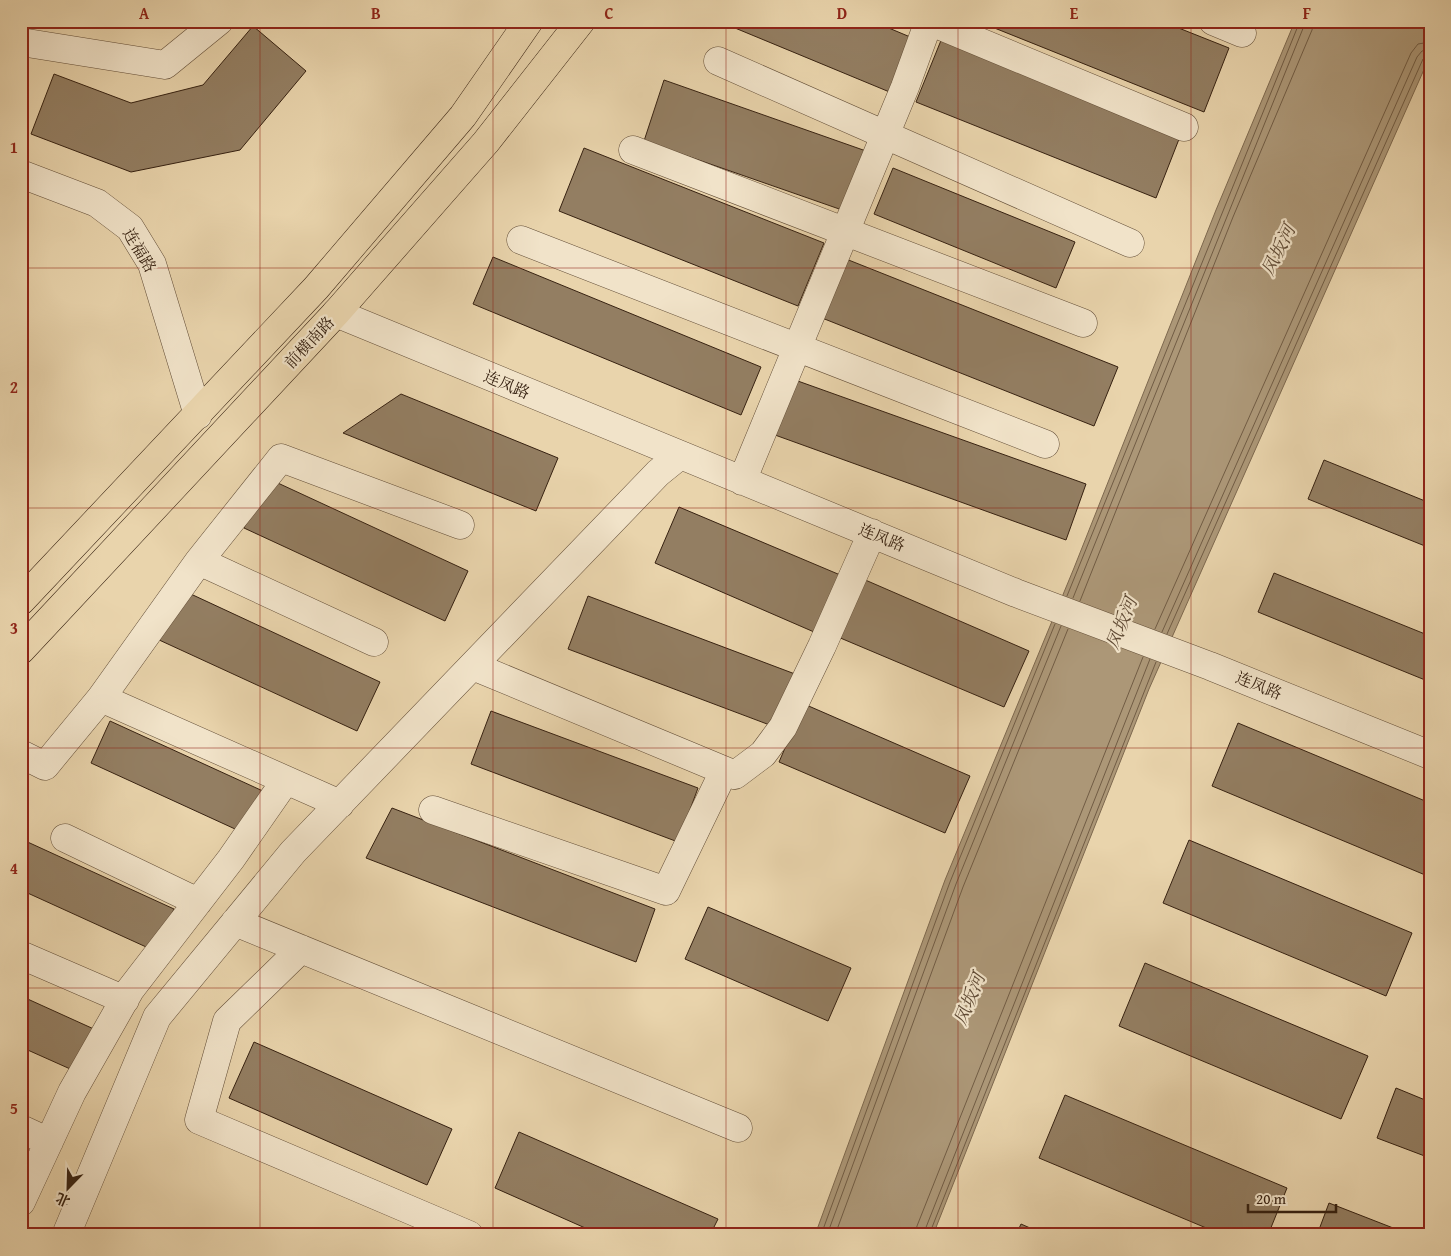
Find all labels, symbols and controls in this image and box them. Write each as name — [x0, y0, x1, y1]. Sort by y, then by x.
text: A — [139, 1, 150, 25]
text: B — [371, 1, 381, 25]
text: C — [604, 1, 614, 25]
text: D — [837, 1, 847, 25]
text: E — [1070, 1, 1079, 25]
text: F — [1303, 1, 1311, 25]
text: 1 — [10, 135, 18, 159]
water label: 凤坂河 — [1254, 217, 1303, 280]
street label: 连福路 — [117, 223, 163, 277]
street label: 前横南路 — [278, 310, 340, 374]
street label: 连凤路 — [480, 364, 534, 404]
text: 2 — [10, 375, 18, 399]
street label: 连凤路 — [855, 517, 909, 557]
water label: 凤坂河 — [1098, 590, 1145, 653]
text: 3 — [10, 616, 18, 640]
street label: 连凤路 — [1232, 665, 1286, 705]
text: 4 — [10, 856, 18, 880]
water label: 凤坂河 — [946, 966, 993, 1029]
text: 5 — [10, 1096, 18, 1120]
north arrow — [42, 1164, 92, 1214]
scale bar — [1248, 1181, 1336, 1213]
text: 北 — [53, 1188, 73, 1212]
text: 20 m — [1256, 1188, 1287, 1209]

